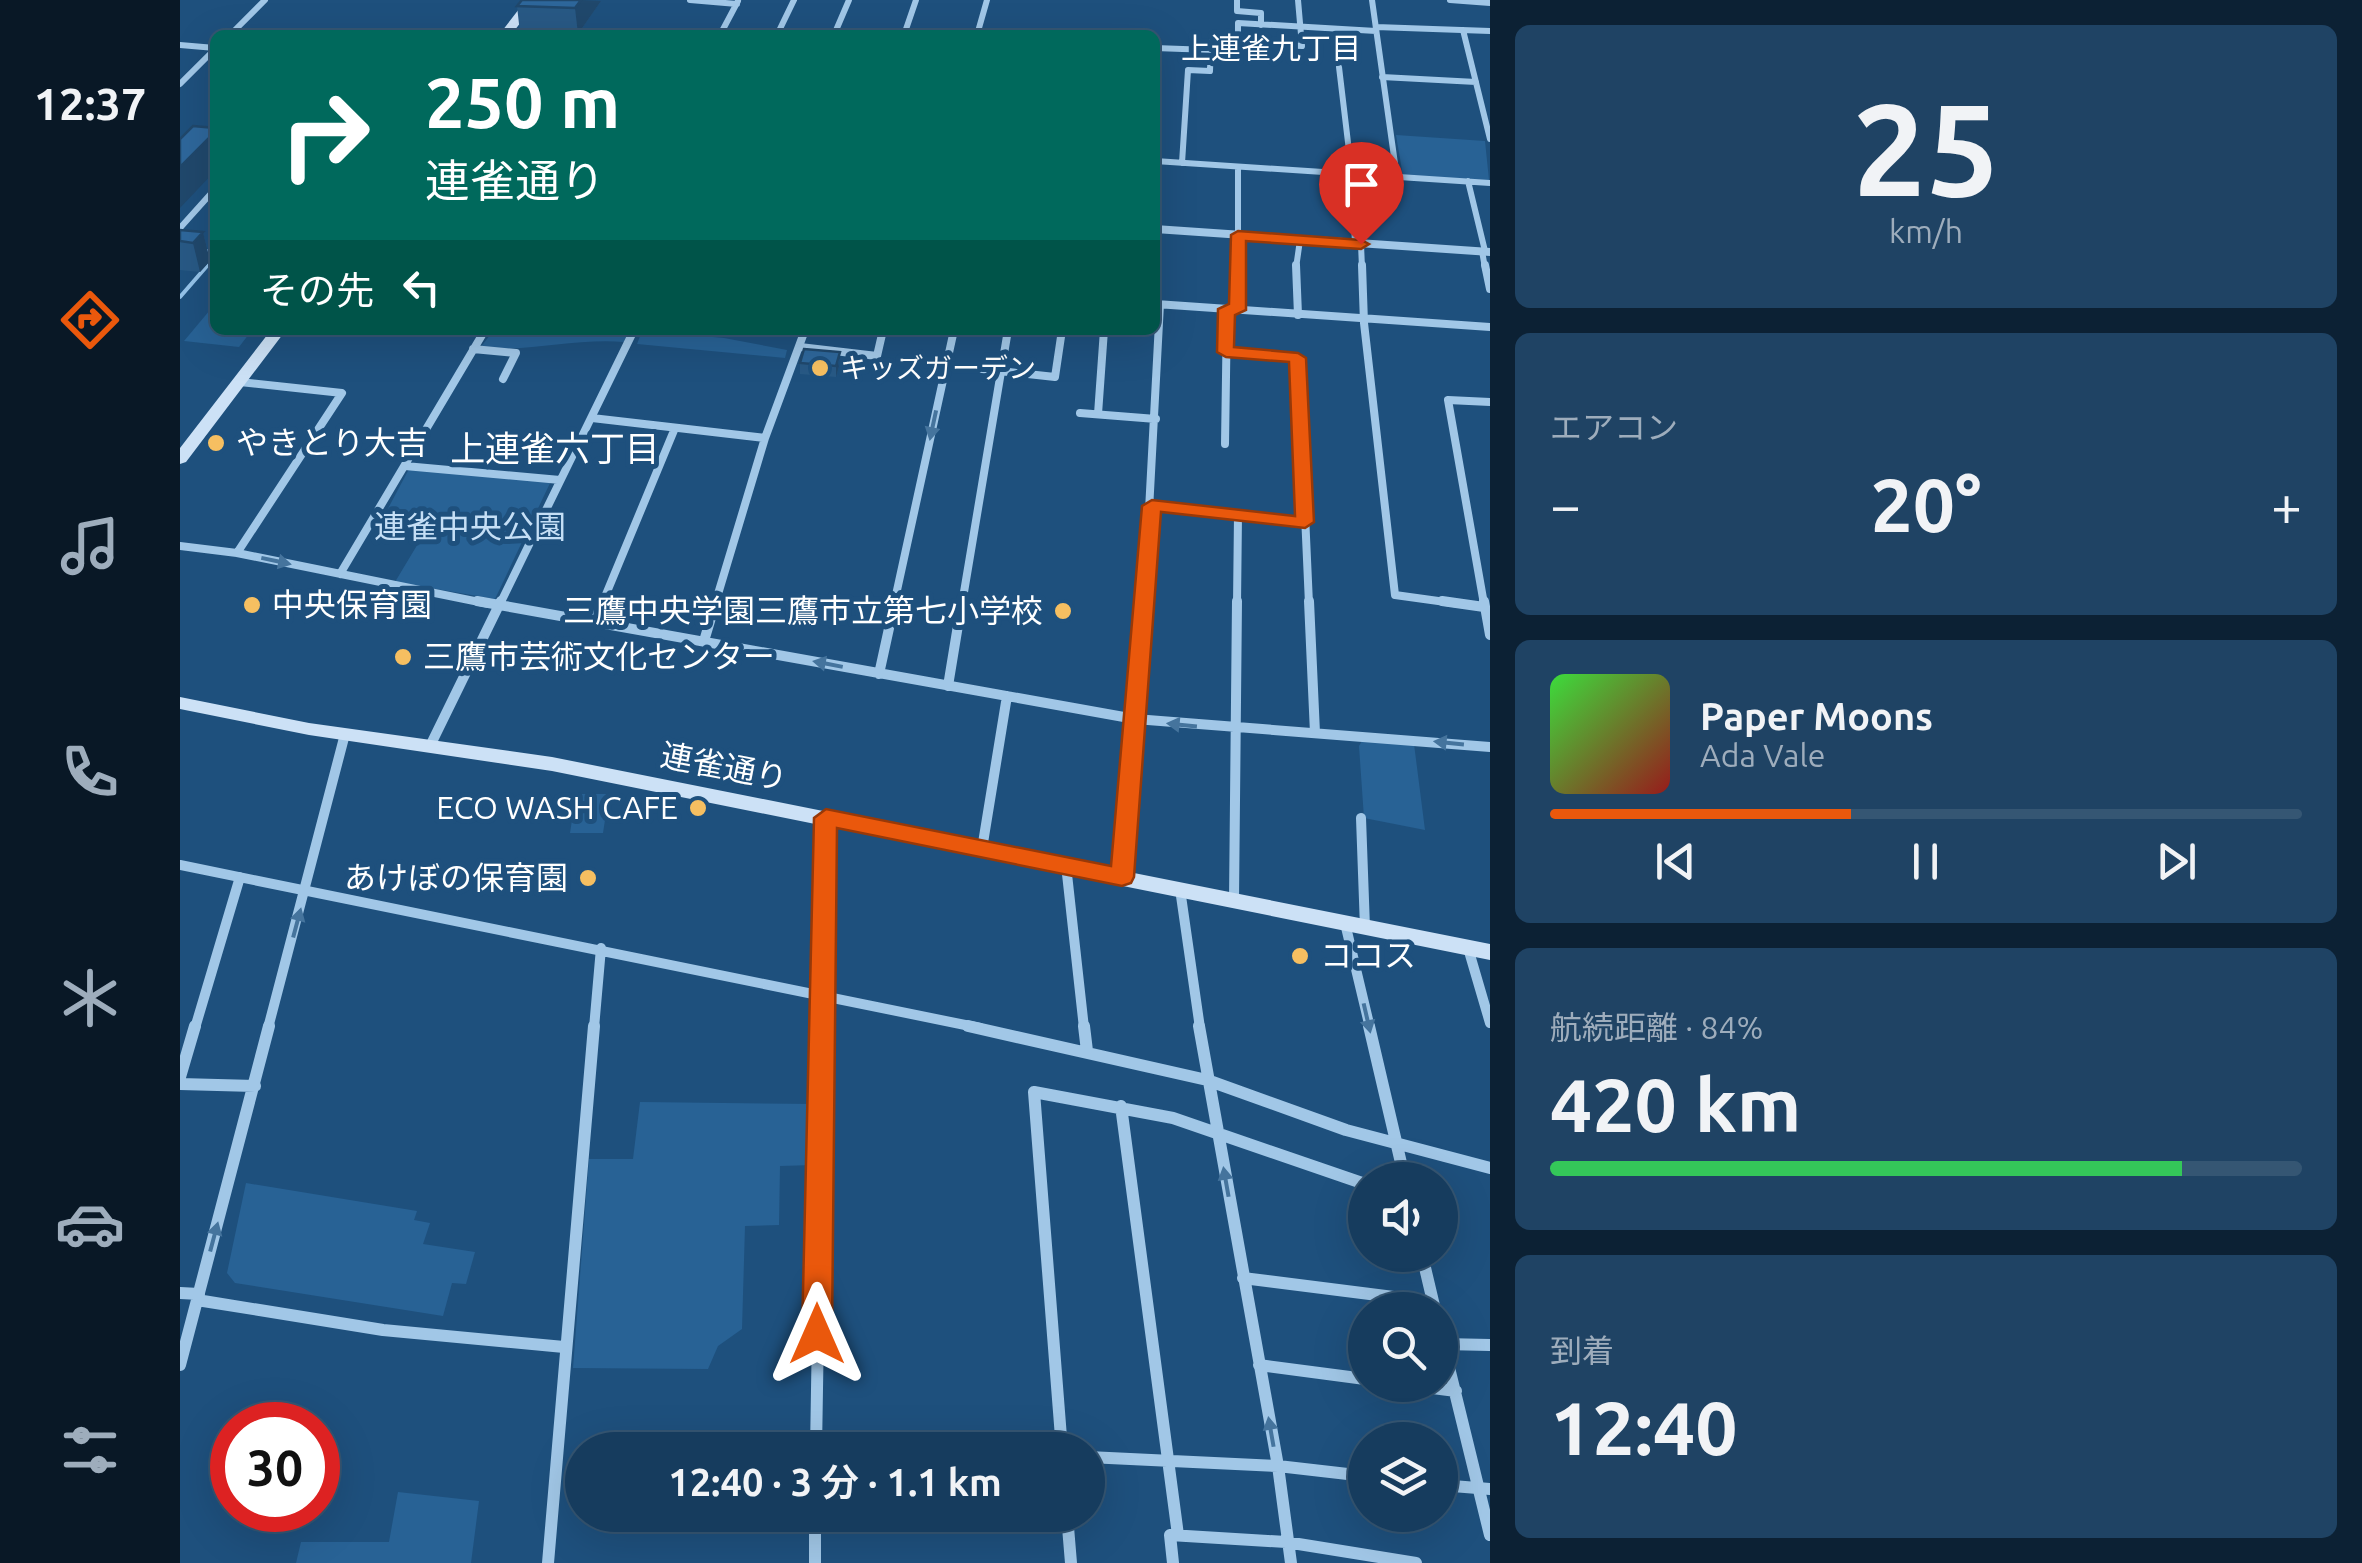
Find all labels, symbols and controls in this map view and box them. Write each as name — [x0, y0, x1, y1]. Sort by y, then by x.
district label: 上連雀九丁目 — [1181, 31, 1361, 65]
text: 250 m — [425, 63, 620, 141]
icon: right — [260, 70, 390, 200]
text: 25 — [1853, 75, 1999, 221]
text: 12:37 — [34, 78, 146, 129]
pin — [1319, 142, 1404, 245]
text: 連雀通り — [425, 155, 605, 206]
icon: arrive — [1334, 157, 1389, 212]
text: km/h — [1889, 213, 1963, 249]
icon: left — [394, 260, 449, 315]
text: その先 — [260, 269, 374, 311]
icon: directions — [55, 285, 125, 355]
place label: キッズガーデン — [840, 352, 1036, 383]
marker: キッズガーデン — [809, 357, 831, 379]
text: エアコン — [1550, 409, 1678, 445]
one-way arrow — [925, 410, 941, 441]
place label: やきとり大吉 — [236, 424, 428, 460]
district label: 上連雀六丁目 — [450, 428, 660, 468]
marker: やきとり大吉 — [205, 432, 227, 454]
text: 20° — [1870, 462, 1982, 546]
text: − — [1550, 474, 1581, 535]
text: + — [2271, 474, 2302, 535]
park label: 連雀中央公園 — [374, 508, 566, 544]
icon: music — [55, 511, 125, 581]
one-way arrow — [261, 554, 292, 569]
place label: 中央保育園 — [272, 586, 432, 622]
place label: 三鷹中央学園三鷹市立第七小学校 — [563, 592, 1043, 628]
marker: 中央保育園 — [241, 594, 263, 616]
marker: 三鷹中央学園三鷹市立第七小学校 — [1052, 600, 1074, 622]
place label: 三鷹市芸術文化センター — [423, 638, 775, 674]
marker: 三鷹市芸術文化センター — [392, 646, 414, 668]
one-way arrow — [812, 656, 843, 672]
text: Paper Moons — [1700, 695, 1933, 737]
one-way arrow — [1166, 717, 1198, 733]
one-way arrow — [1433, 734, 1465, 750]
street label: 連雀通り — [658, 736, 790, 796]
icon: phone — [55, 737, 125, 807]
text: Ada Vale — [1700, 737, 1826, 773]
place label: ECO WASH CAFE — [436, 789, 678, 825]
marker: ECO WASH CAFE — [687, 797, 709, 819]
icon: previous — [1648, 834, 1703, 889]
icon: pause — [1898, 834, 1953, 889]
icon: next — [2149, 834, 2204, 889]
place label: あけぼの保育園 — [344, 859, 568, 895]
marker: あけぼの保育園 — [577, 867, 599, 889]
one-way arrow — [290, 907, 306, 938]
place label: ココス — [1320, 937, 1416, 973]
marker: ココス — [1289, 945, 1311, 967]
icon: climate — [55, 963, 125, 1033]
one-way arrow — [1360, 1003, 1375, 1034]
text: 航続距離 · 84% — [1550, 1009, 1764, 1045]
text: 420 km — [1550, 1062, 1801, 1146]
map controls — [1348, 1162, 1458, 1532]
button: sound — [1348, 1162, 1458, 1272]
one-way arrow — [1217, 1167, 1233, 1198]
icon: car — [55, 1189, 125, 1259]
one-way arrow — [207, 1221, 223, 1252]
position arrow — [765, 1282, 869, 1386]
button: search — [1348, 1292, 1458, 1402]
text: 到着 — [1550, 1332, 1614, 1368]
text: 12:40 — [1550, 1385, 1738, 1469]
speed limit sign: 30 — [210, 1402, 340, 1532]
icon: filters — [55, 1415, 125, 1485]
one-way arrow — [1263, 1416, 1278, 1447]
button: layers — [1348, 1422, 1458, 1532]
text: 12:40 · 3 分 · 1.1 km — [668, 1461, 1002, 1503]

